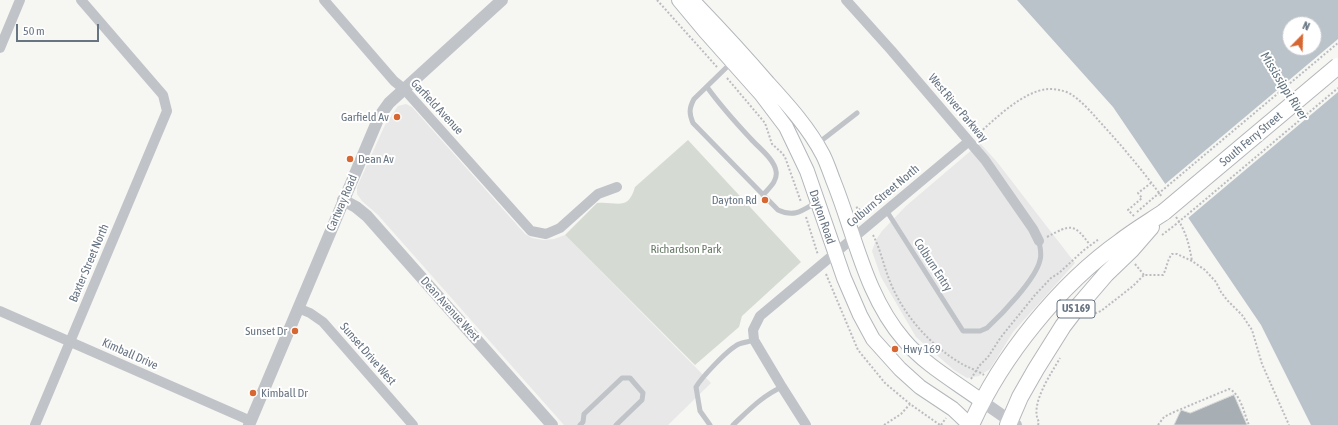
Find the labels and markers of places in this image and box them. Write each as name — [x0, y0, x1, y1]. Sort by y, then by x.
place label: Garfield Av — [341, 110, 389, 124]
marker: Garfield Av — [392, 112, 402, 122]
place label: Dean Av — [358, 152, 394, 166]
marker: Dean Av — [345, 154, 355, 164]
place label: Dayton Rd — [712, 193, 757, 207]
marker: Dayton Rd — [760, 195, 770, 205]
place label: Sunset Dr — [245, 324, 287, 338]
marker: Sunset Dr — [290, 326, 300, 336]
place label: Hwy 169 — [903, 342, 941, 356]
marker: Hwy 169 — [890, 344, 900, 354]
place label: Kimball Dr — [261, 386, 308, 400]
marker: Kimball Dr — [248, 388, 258, 398]

